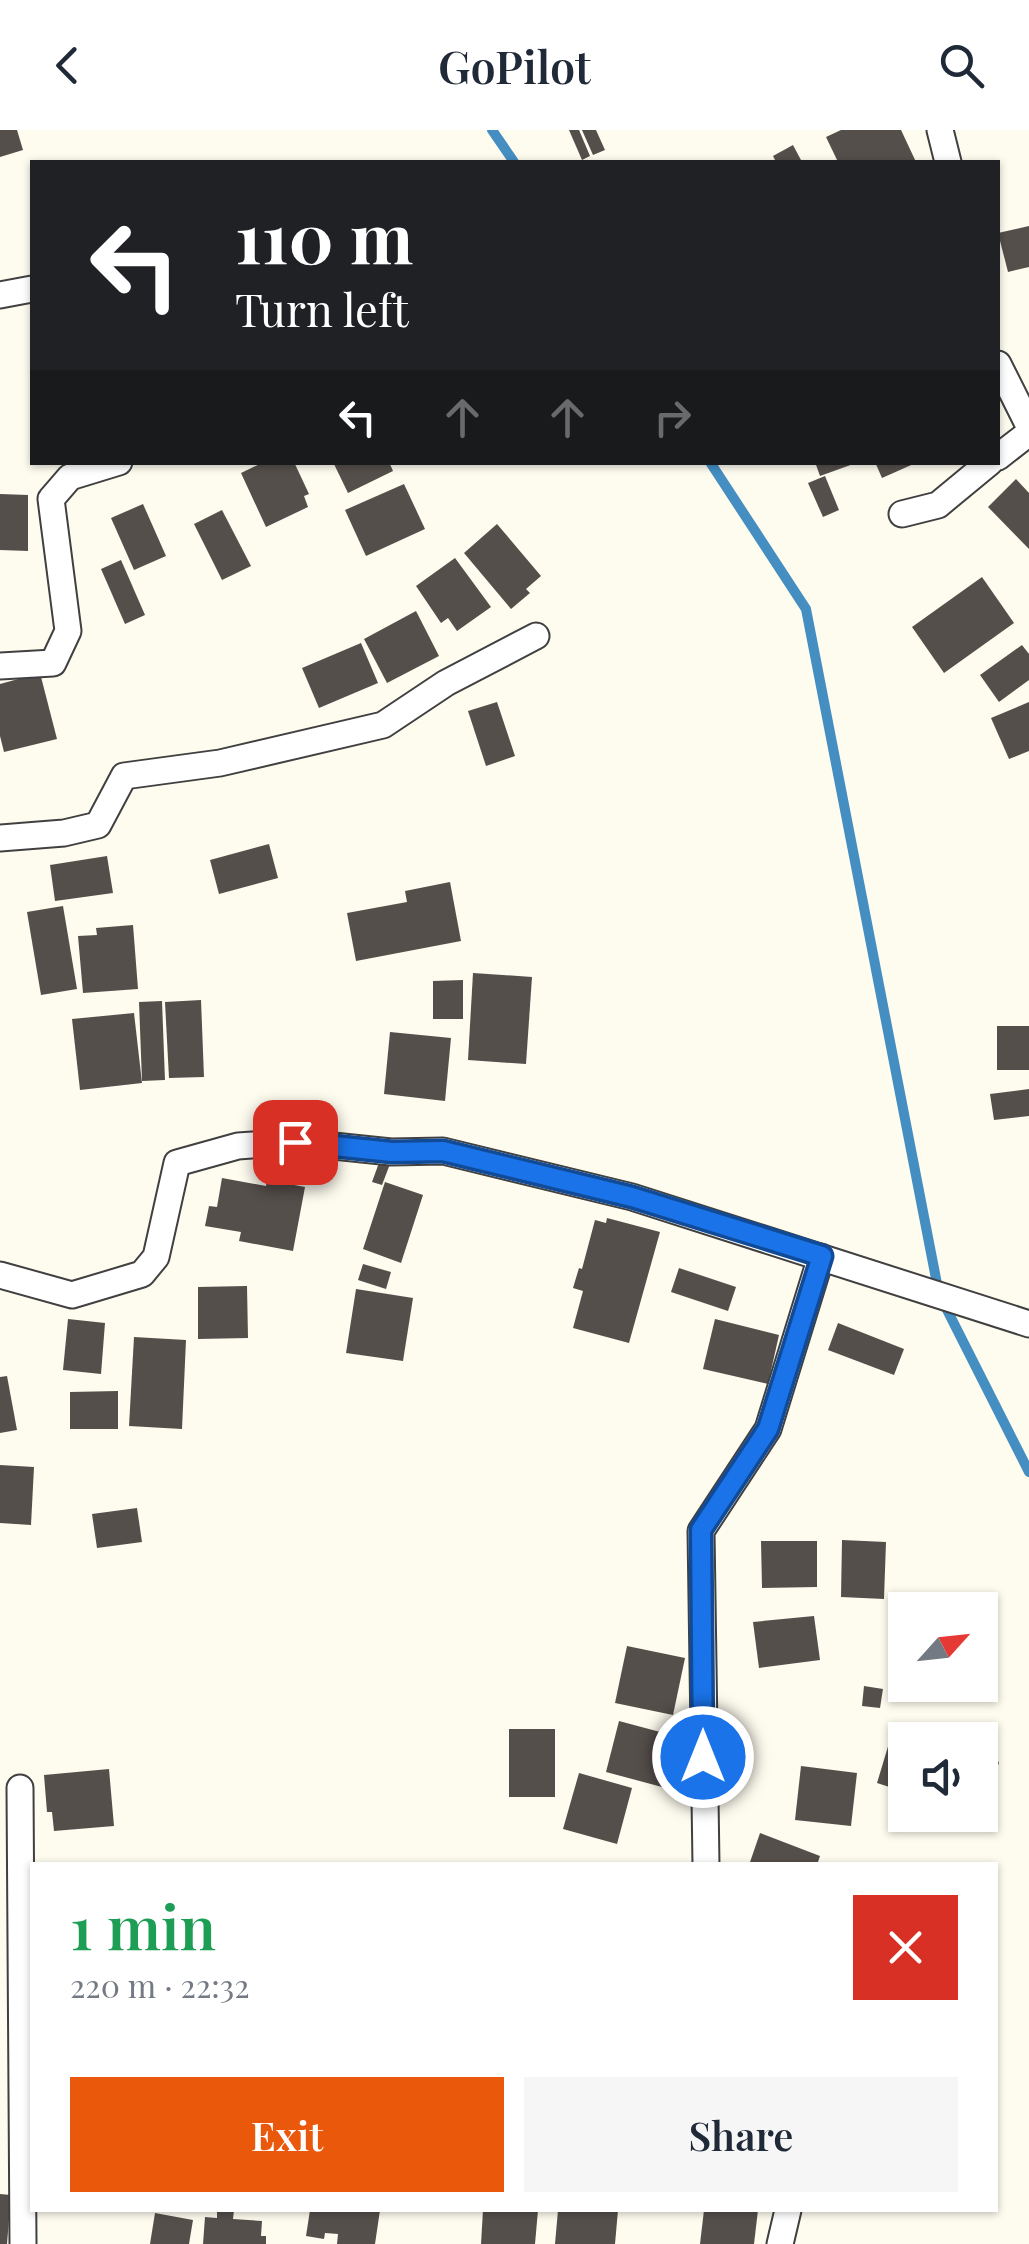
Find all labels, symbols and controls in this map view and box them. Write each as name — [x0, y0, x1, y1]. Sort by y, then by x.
text: GoPilot — [438, 35, 591, 95]
icon: back — [40, 38, 95, 93]
icon: search — [934, 38, 989, 93]
text: 110 m — [235, 188, 413, 282]
icon: left — [70, 200, 200, 330]
text: Turn left — [235, 278, 409, 338]
icon: left — [330, 390, 385, 445]
icon: ahead — [435, 390, 490, 445]
icon: ahead — [540, 390, 595, 445]
icon: right — [645, 390, 700, 445]
pin — [253, 1100, 338, 1185]
icon: arrive — [268, 1115, 323, 1170]
north arrow — [888, 1592, 998, 1702]
map controls — [888, 1592, 998, 1832]
position arrow — [651, 1705, 755, 1809]
button: sound — [888, 1722, 998, 1832]
text: 1 min — [70, 1885, 216, 1965]
button: close — [853, 1895, 958, 2000]
text: 220 m · 22:32 — [70, 1963, 250, 2006]
button: Exit — [70, 2077, 504, 2192]
button: Share — [524, 2077, 958, 2192]

